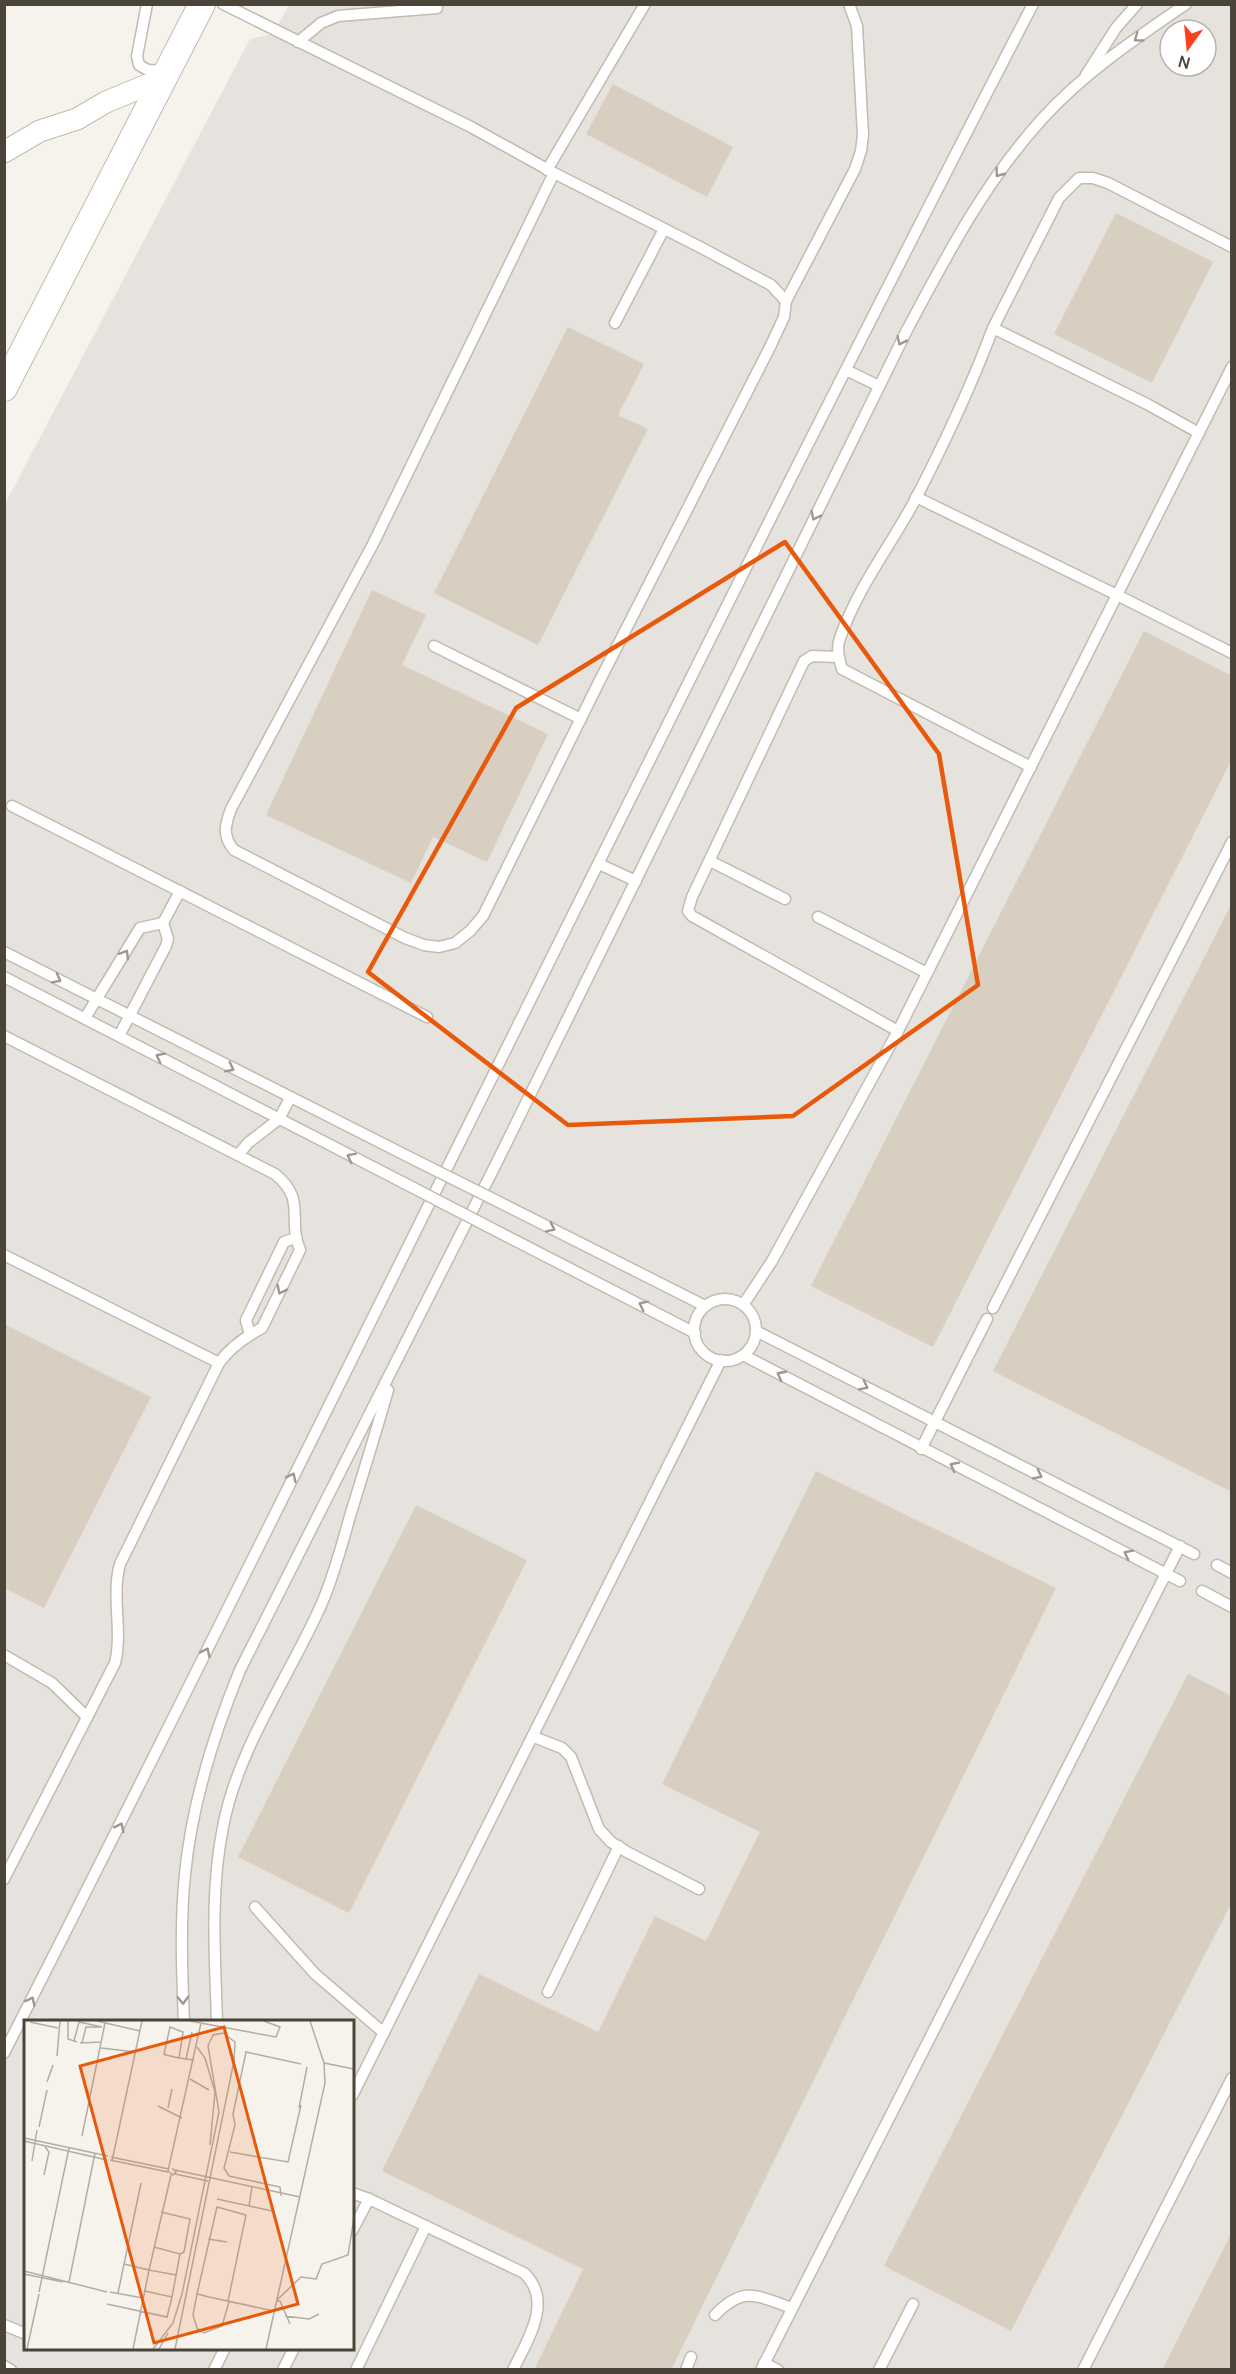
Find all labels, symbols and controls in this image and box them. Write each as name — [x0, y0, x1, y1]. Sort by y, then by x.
north arrow — [1158, 18, 1218, 78]
one-way arrow — [1133, 30, 1144, 41]
text: N — [1176, 50, 1193, 75]
one-way arrow — [996, 167, 1007, 178]
one-way arrow — [897, 335, 909, 346]
one-way arrow — [811, 510, 823, 521]
one-way arrow — [117, 950, 129, 960]
one-way arrow — [50, 972, 61, 983]
one-way arrow — [155, 1053, 166, 1065]
one-way arrow — [224, 1060, 235, 1072]
one-way arrow — [347, 1152, 358, 1164]
one-way arrow — [545, 1221, 556, 1233]
one-way arrow — [276, 1283, 288, 1294]
one-way arrow — [639, 1301, 650, 1312]
one-way arrow — [777, 1371, 787, 1382]
one-way arrow — [858, 1379, 869, 1391]
one-way arrow — [949, 1461, 960, 1473]
one-way arrow — [1032, 1467, 1043, 1479]
one-way arrow — [285, 1473, 297, 1484]
one-way arrow — [1123, 1550, 1134, 1561]
one-way arrow — [199, 1648, 210, 1658]
one-way arrow — [112, 1822, 124, 1833]
one-way arrow — [24, 1996, 35, 2007]
one-way arrow — [177, 1996, 190, 2005]
inset map — [24, 2020, 354, 2350]

